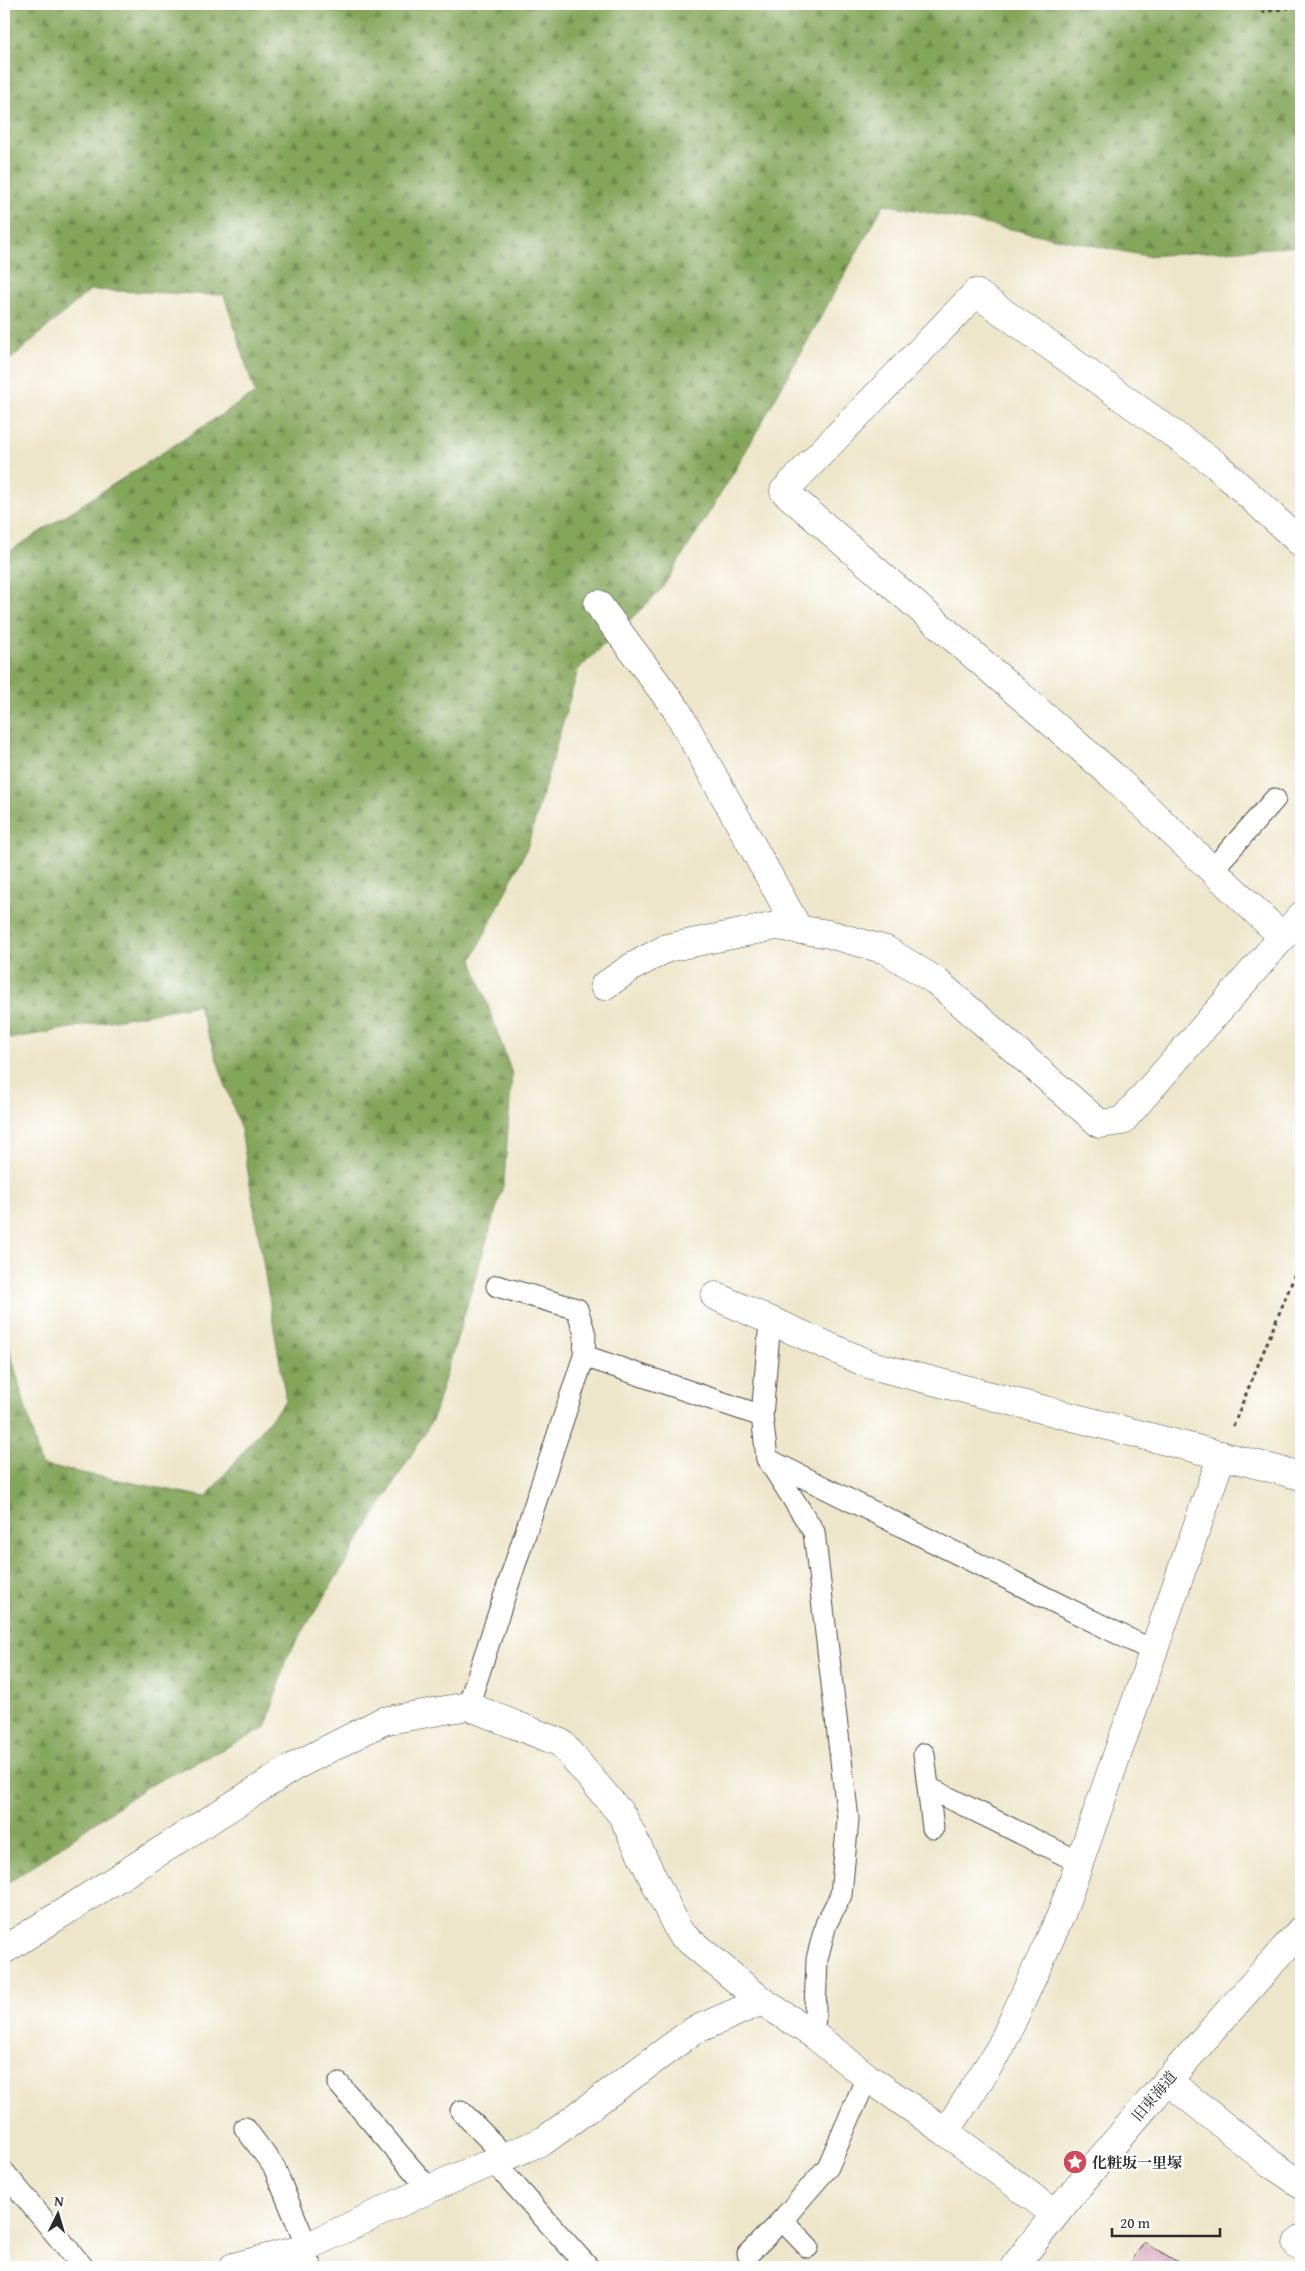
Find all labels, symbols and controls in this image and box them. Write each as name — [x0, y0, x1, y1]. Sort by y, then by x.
street label: 旧東海道 — [1127, 2066, 1181, 2126]
place icon: 化粧坂一里塚 — [1062, 2149, 1088, 2175]
place label: 化粧坂一里塚 — [1092, 2152, 1182, 2173]
north arrow — [32, 2188, 82, 2238]
text: N — [54, 2191, 65, 2211]
scale bar — [1112, 2206, 1220, 2238]
text: 20 m — [1120, 2212, 1151, 2233]

